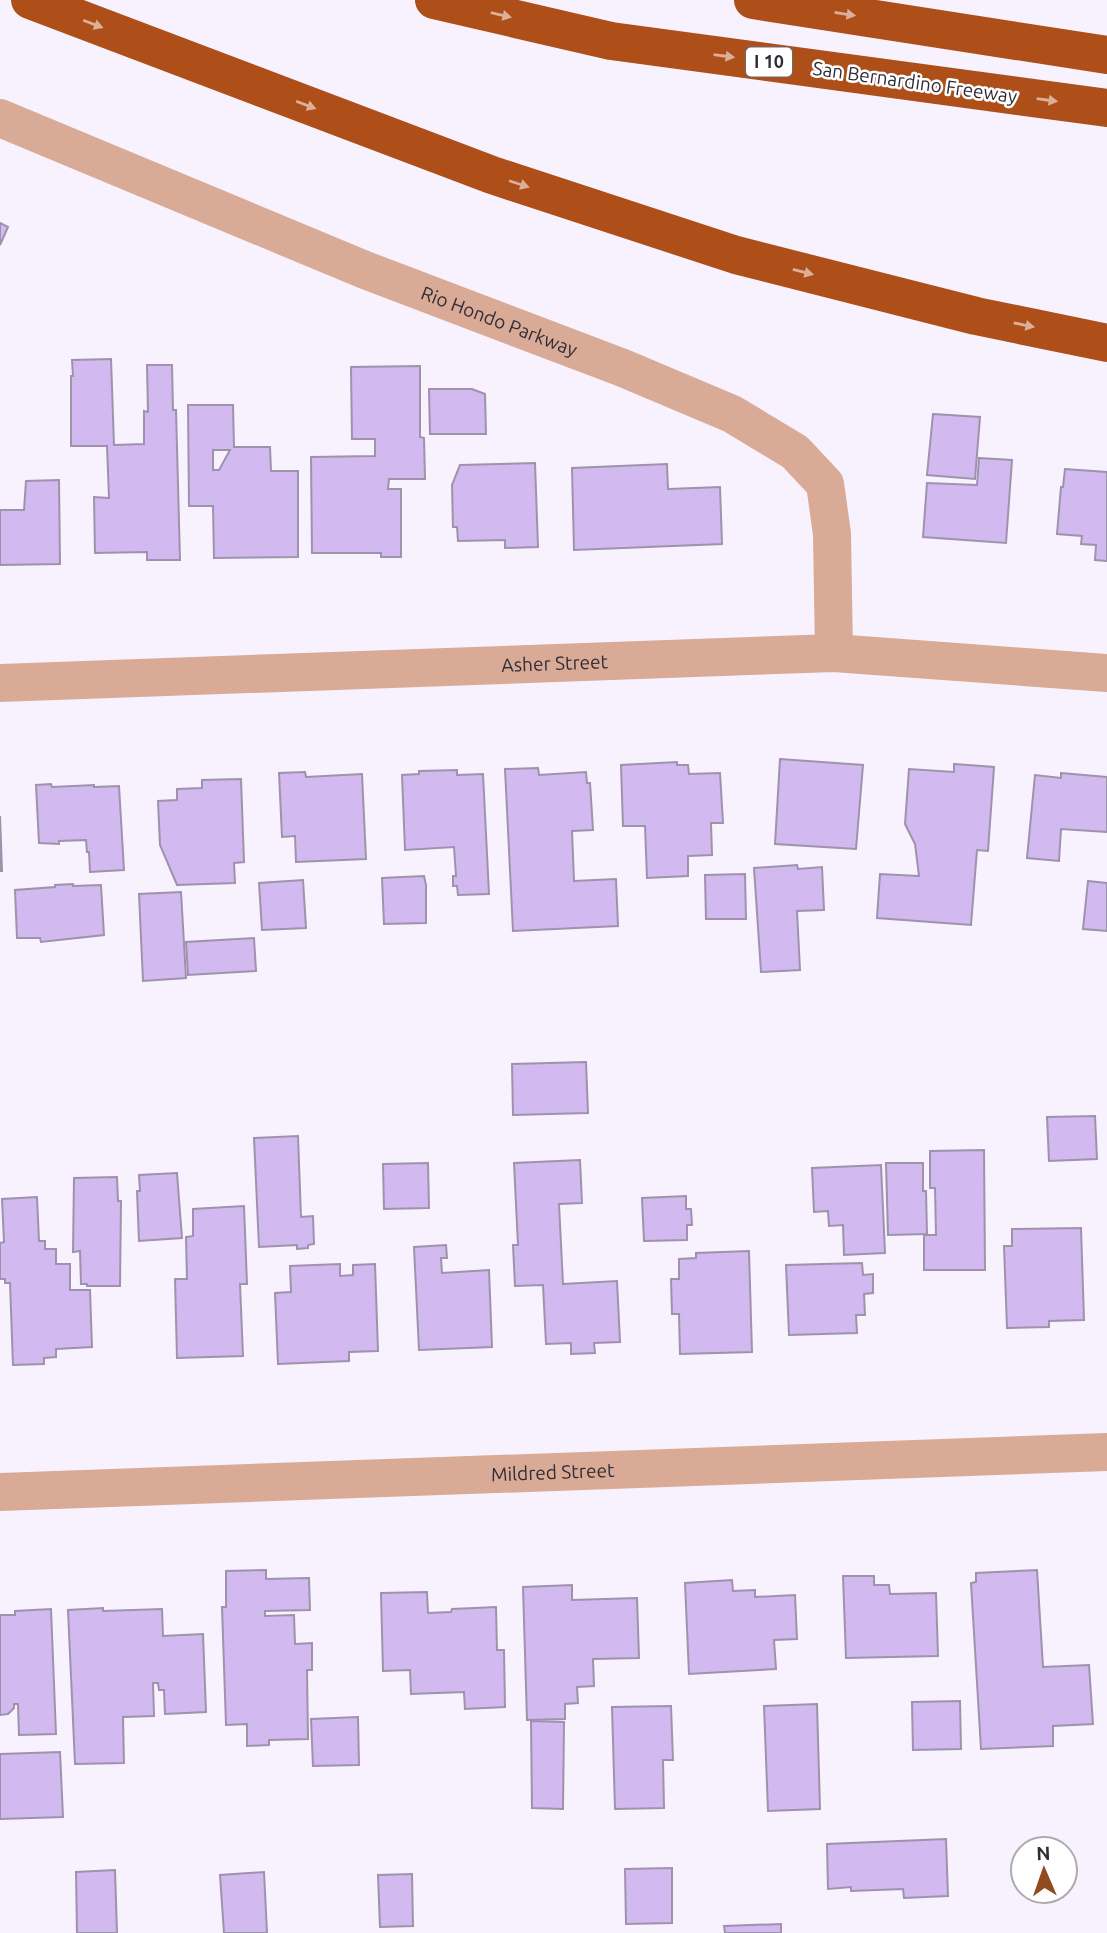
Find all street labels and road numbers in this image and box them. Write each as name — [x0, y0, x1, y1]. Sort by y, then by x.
road number: I 10 — [746, 48, 792, 76]
street label: San Bernardino Freeway — [811, 57, 1019, 107]
street label: Rio Hondo Parkway — [418, 281, 580, 361]
street label: Asher Street — [501, 650, 609, 676]
street label: Mildred Street — [491, 1459, 615, 1485]

